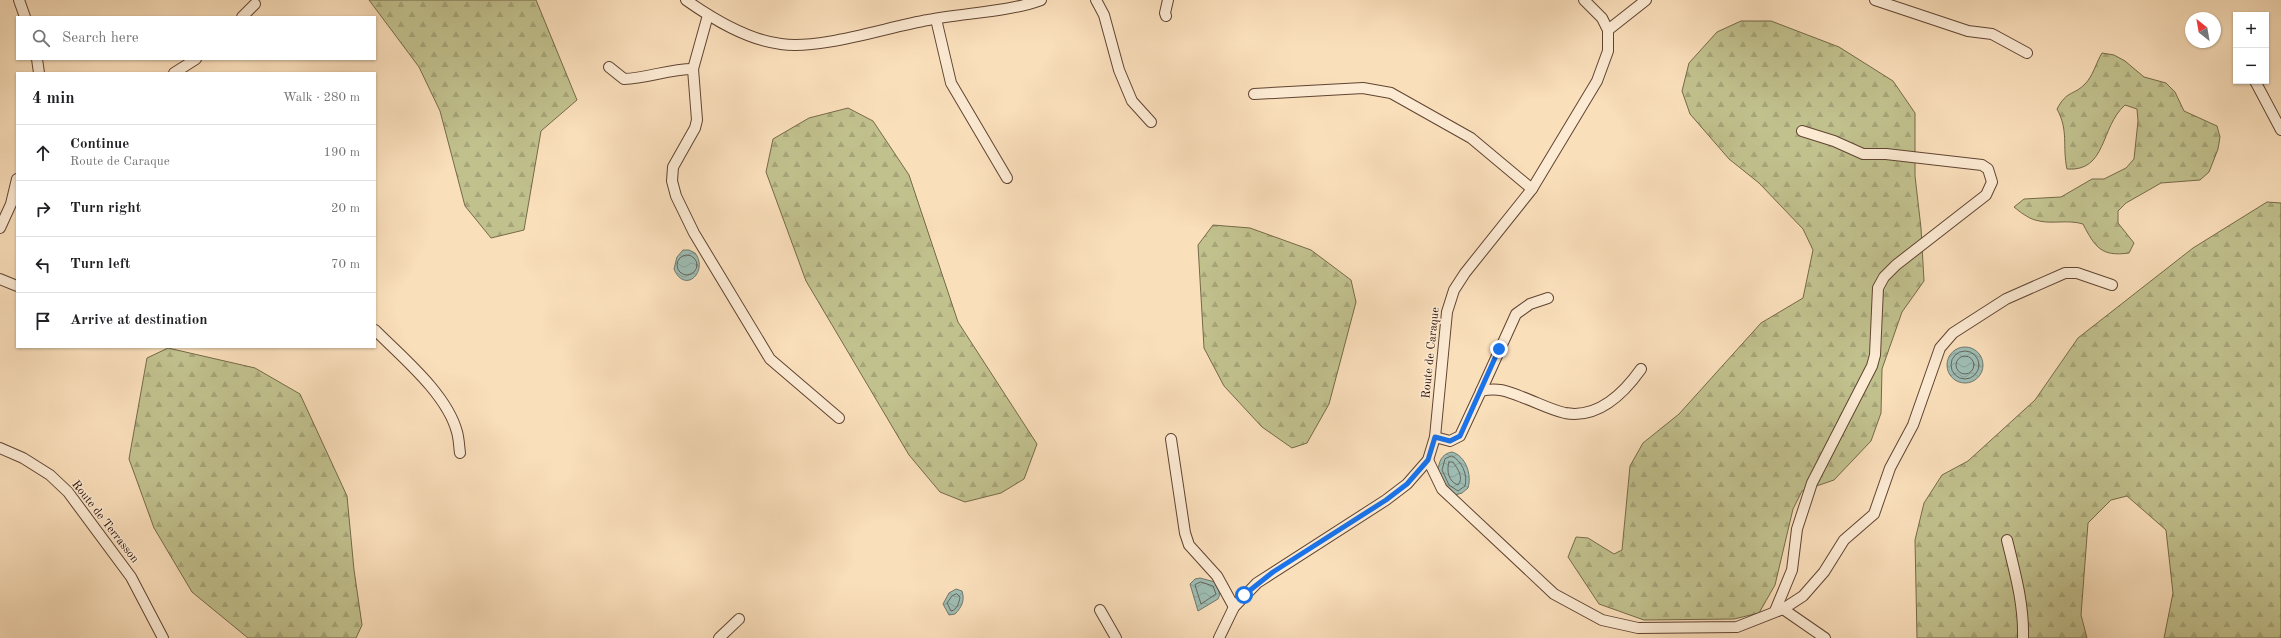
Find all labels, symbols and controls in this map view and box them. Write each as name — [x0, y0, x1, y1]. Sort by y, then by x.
north arrow — [2185, 12, 2221, 48]
map controls — [2233, 12, 2269, 84]
button: + — [2233, 12, 2269, 48]
search box — [16, 16, 376, 60]
icon: search — [30, 27, 52, 49]
text: Search here — [62, 31, 139, 46]
button: − — [2233, 48, 2269, 84]
text: 4 min — [32, 90, 75, 107]
text: Walk · 280 m — [283, 91, 360, 104]
text: Continue — [70, 137, 129, 152]
icon: ahead — [32, 142, 54, 164]
text: 190 m — [323, 146, 360, 159]
text: Route de Caraque — [70, 155, 170, 168]
icon: right — [32, 198, 54, 220]
text: Turn right — [70, 201, 141, 216]
text: 20 m — [331, 202, 360, 215]
icon: left — [32, 254, 54, 276]
text: Turn left — [70, 257, 130, 272]
text: 70 m — [331, 258, 360, 271]
street label: Route de Caraque — [1420, 306, 1442, 399]
icon: arrive — [32, 310, 54, 332]
text: Arrive at destination — [70, 313, 208, 328]
route end — [1490, 340, 1508, 358]
street label: Route de Terrasson — [69, 478, 141, 566]
route start — [1235, 586, 1253, 604]

